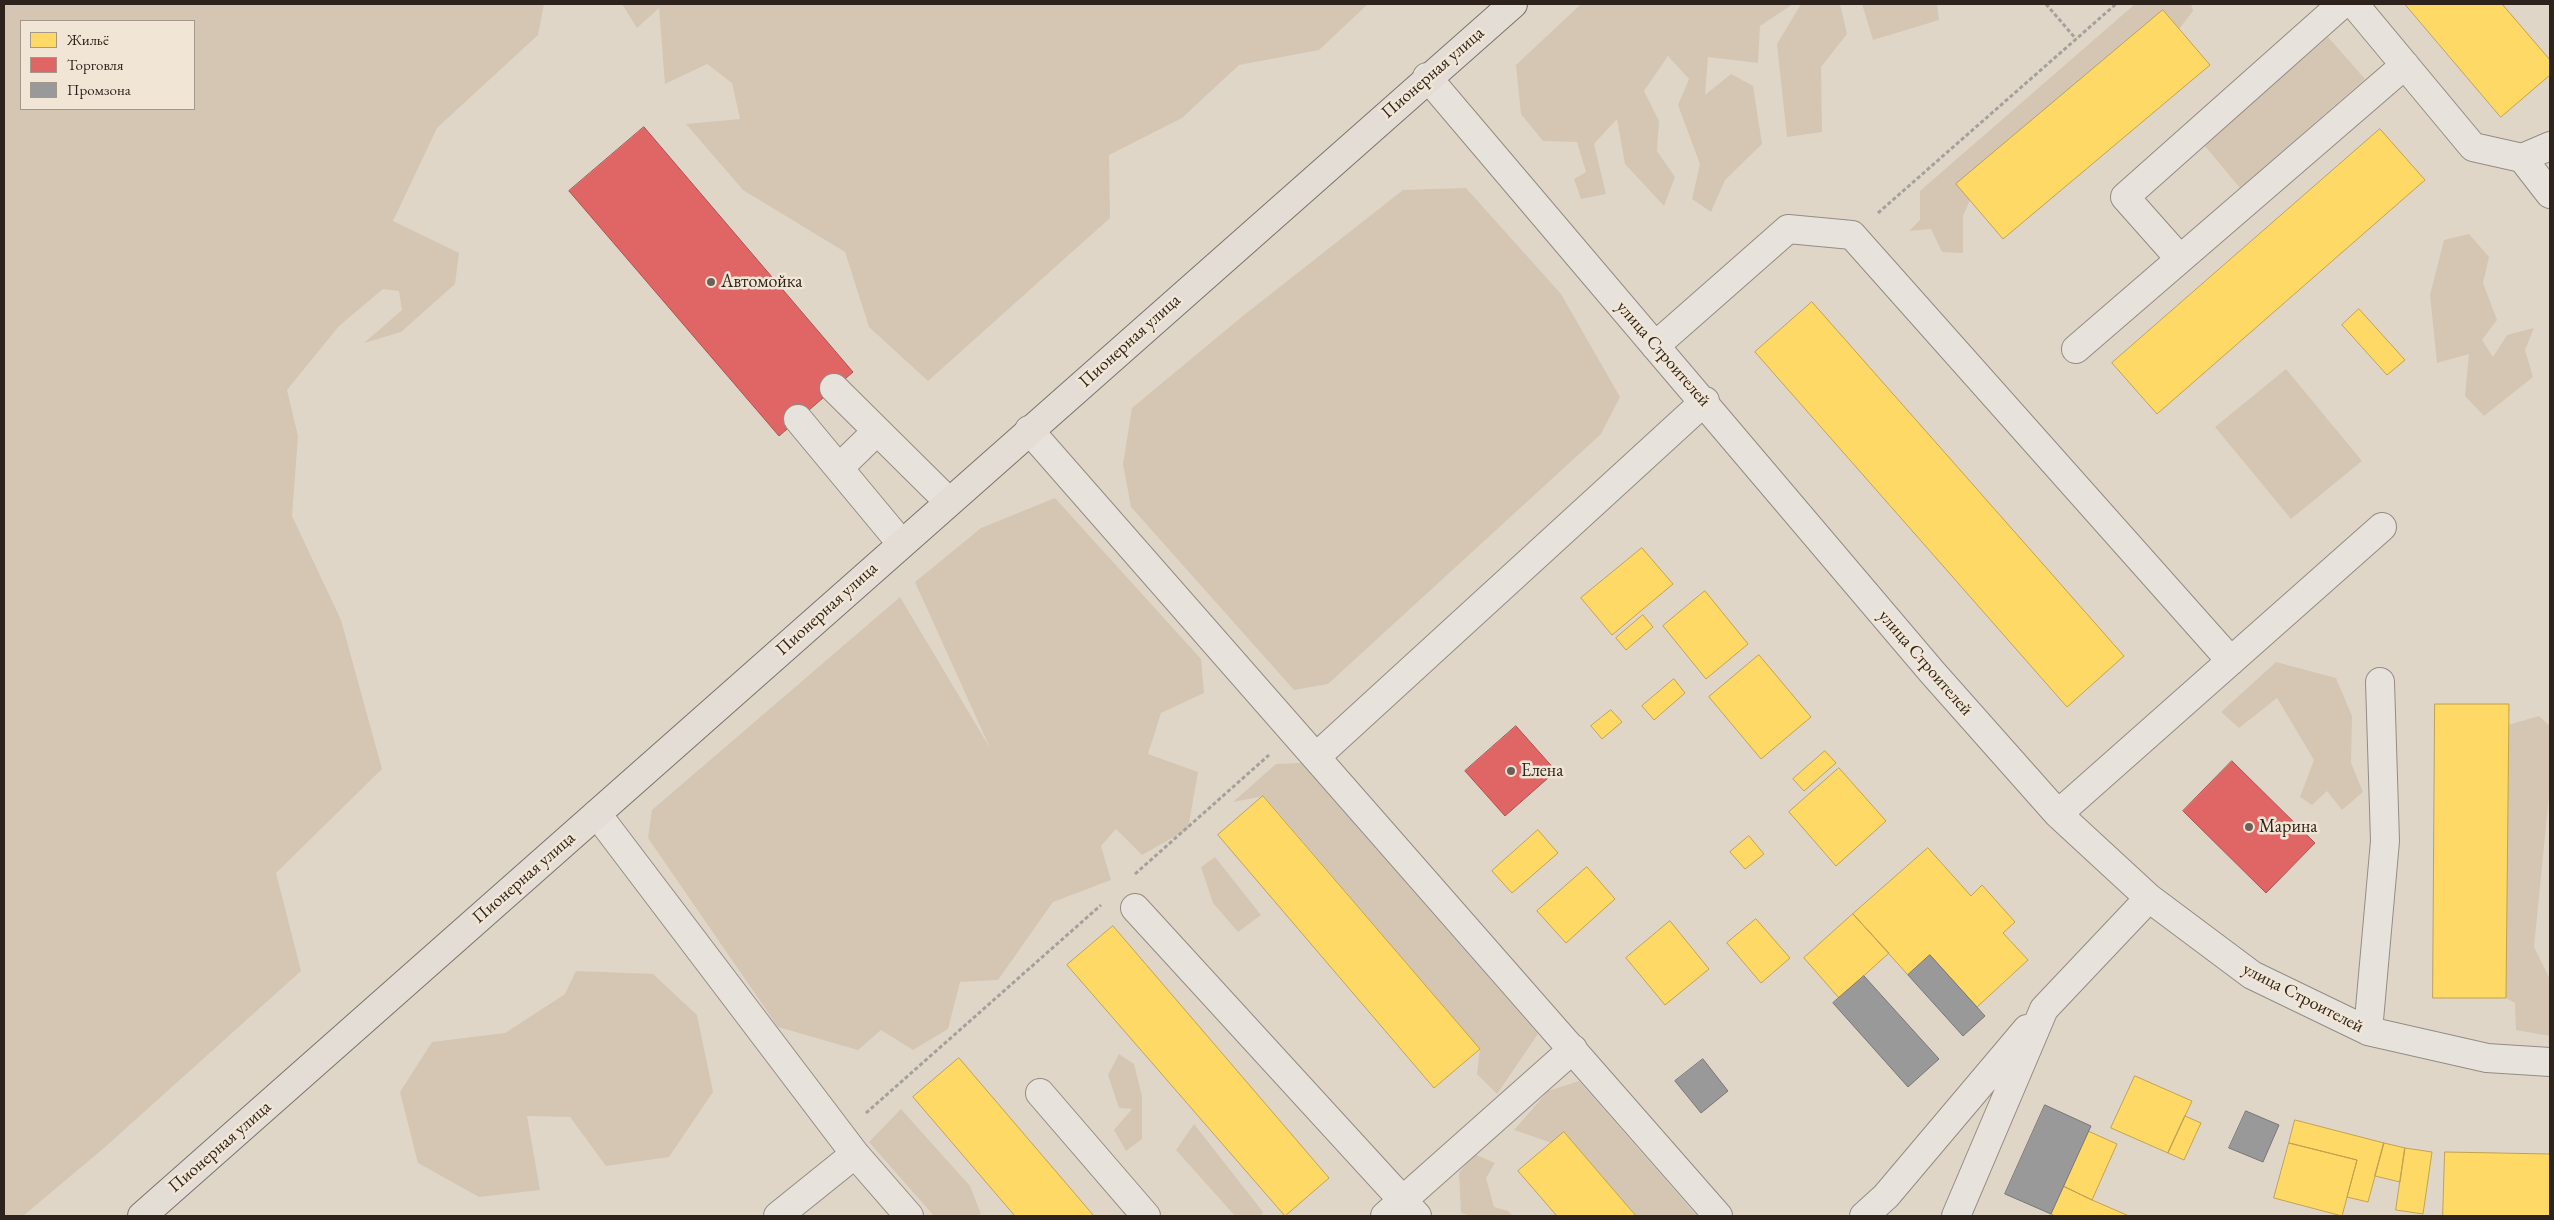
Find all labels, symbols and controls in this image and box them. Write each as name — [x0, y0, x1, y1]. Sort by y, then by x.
legend — [20, 20, 195, 110]
street label: Пионерная улица — [1377, 22, 1489, 124]
text: Жильё — [67, 30, 109, 49]
text: Торговля — [67, 55, 123, 74]
text: Промзона — [67, 80, 131, 99]
place label: Автомойка — [721, 271, 802, 293]
marker: Автомойка — [705, 276, 717, 288]
street label: Пионерная улица — [1075, 290, 1185, 392]
street label: улица Строителей — [1611, 297, 1715, 411]
street label: Пионерная улица — [772, 558, 882, 660]
street label: улица Строителей — [1873, 606, 1977, 720]
place label: Елена — [1521, 760, 1563, 782]
marker: Елена — [1505, 765, 1517, 777]
place label: Марина — [2259, 816, 2317, 838]
marker: Марина — [2243, 821, 2255, 833]
street label: Пионерная улица — [468, 827, 580, 929]
street label: улица Строителей — [2239, 958, 2367, 1038]
street label: Пионерная улица — [164, 1096, 276, 1198]

